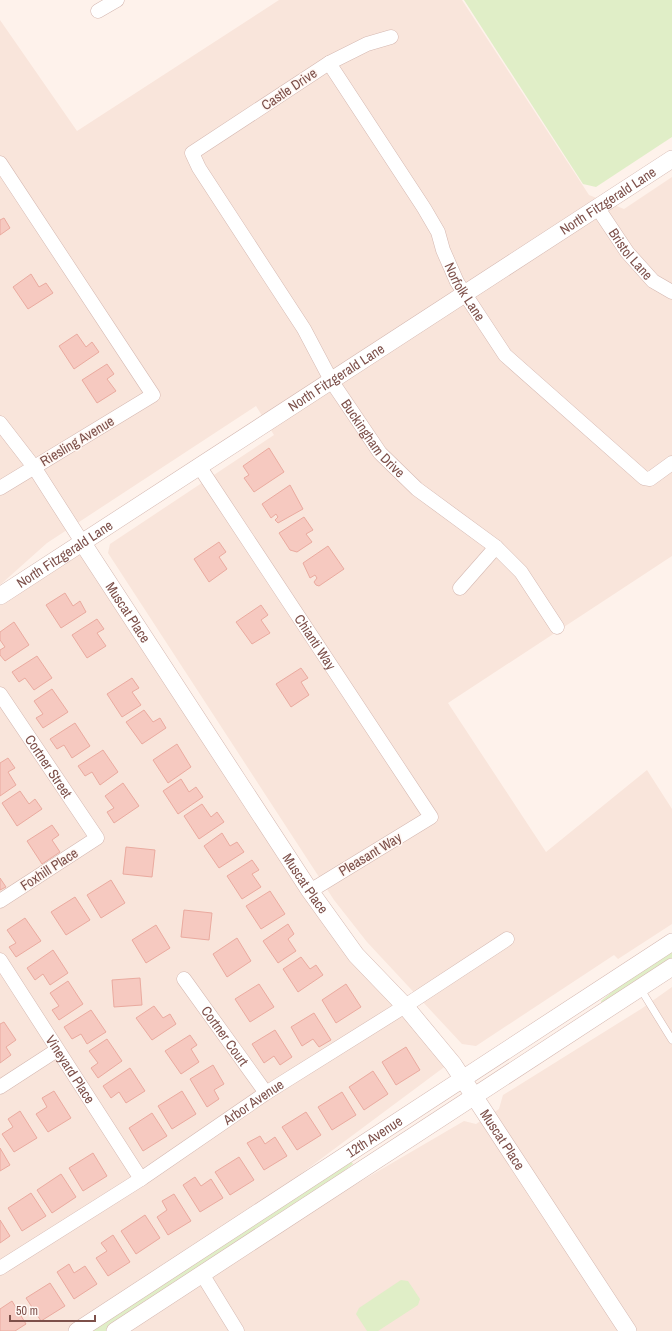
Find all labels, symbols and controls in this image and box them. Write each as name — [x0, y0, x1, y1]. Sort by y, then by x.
street label: Castle Drive — [258, 64, 320, 114]
street label: North Fitzgerald Lane — [556, 163, 659, 239]
street label: Bristol Lane — [605, 225, 657, 284]
street label: Norfolk Lane — [441, 260, 489, 324]
street label: North Fitzgerald Lane — [285, 340, 388, 415]
street label: Buckingham Drive — [337, 396, 409, 481]
street label: Riesling Avenue — [37, 412, 117, 470]
street label: North Fitzgerald Lane — [13, 516, 116, 592]
street label: Muscat Place — [102, 579, 154, 646]
street label: Chianti Way — [291, 611, 340, 673]
street label: Cortner Street — [21, 731, 76, 801]
street label: Pleasant Way — [335, 828, 405, 880]
street label: Foxhill Place — [17, 844, 81, 894]
street label: Muscat Place — [279, 850, 332, 917]
street label: Cortner Court — [197, 1002, 253, 1069]
street label: Vineyard Place — [42, 1032, 99, 1107]
street label: Arbor Avenue — [219, 1075, 287, 1129]
street label: Muscat Place — [476, 1106, 529, 1173]
street label: 12th Avenue — [343, 1112, 406, 1162]
scale bar — [10, 1297, 95, 1323]
text: 50 m — [16, 1303, 38, 1319]

